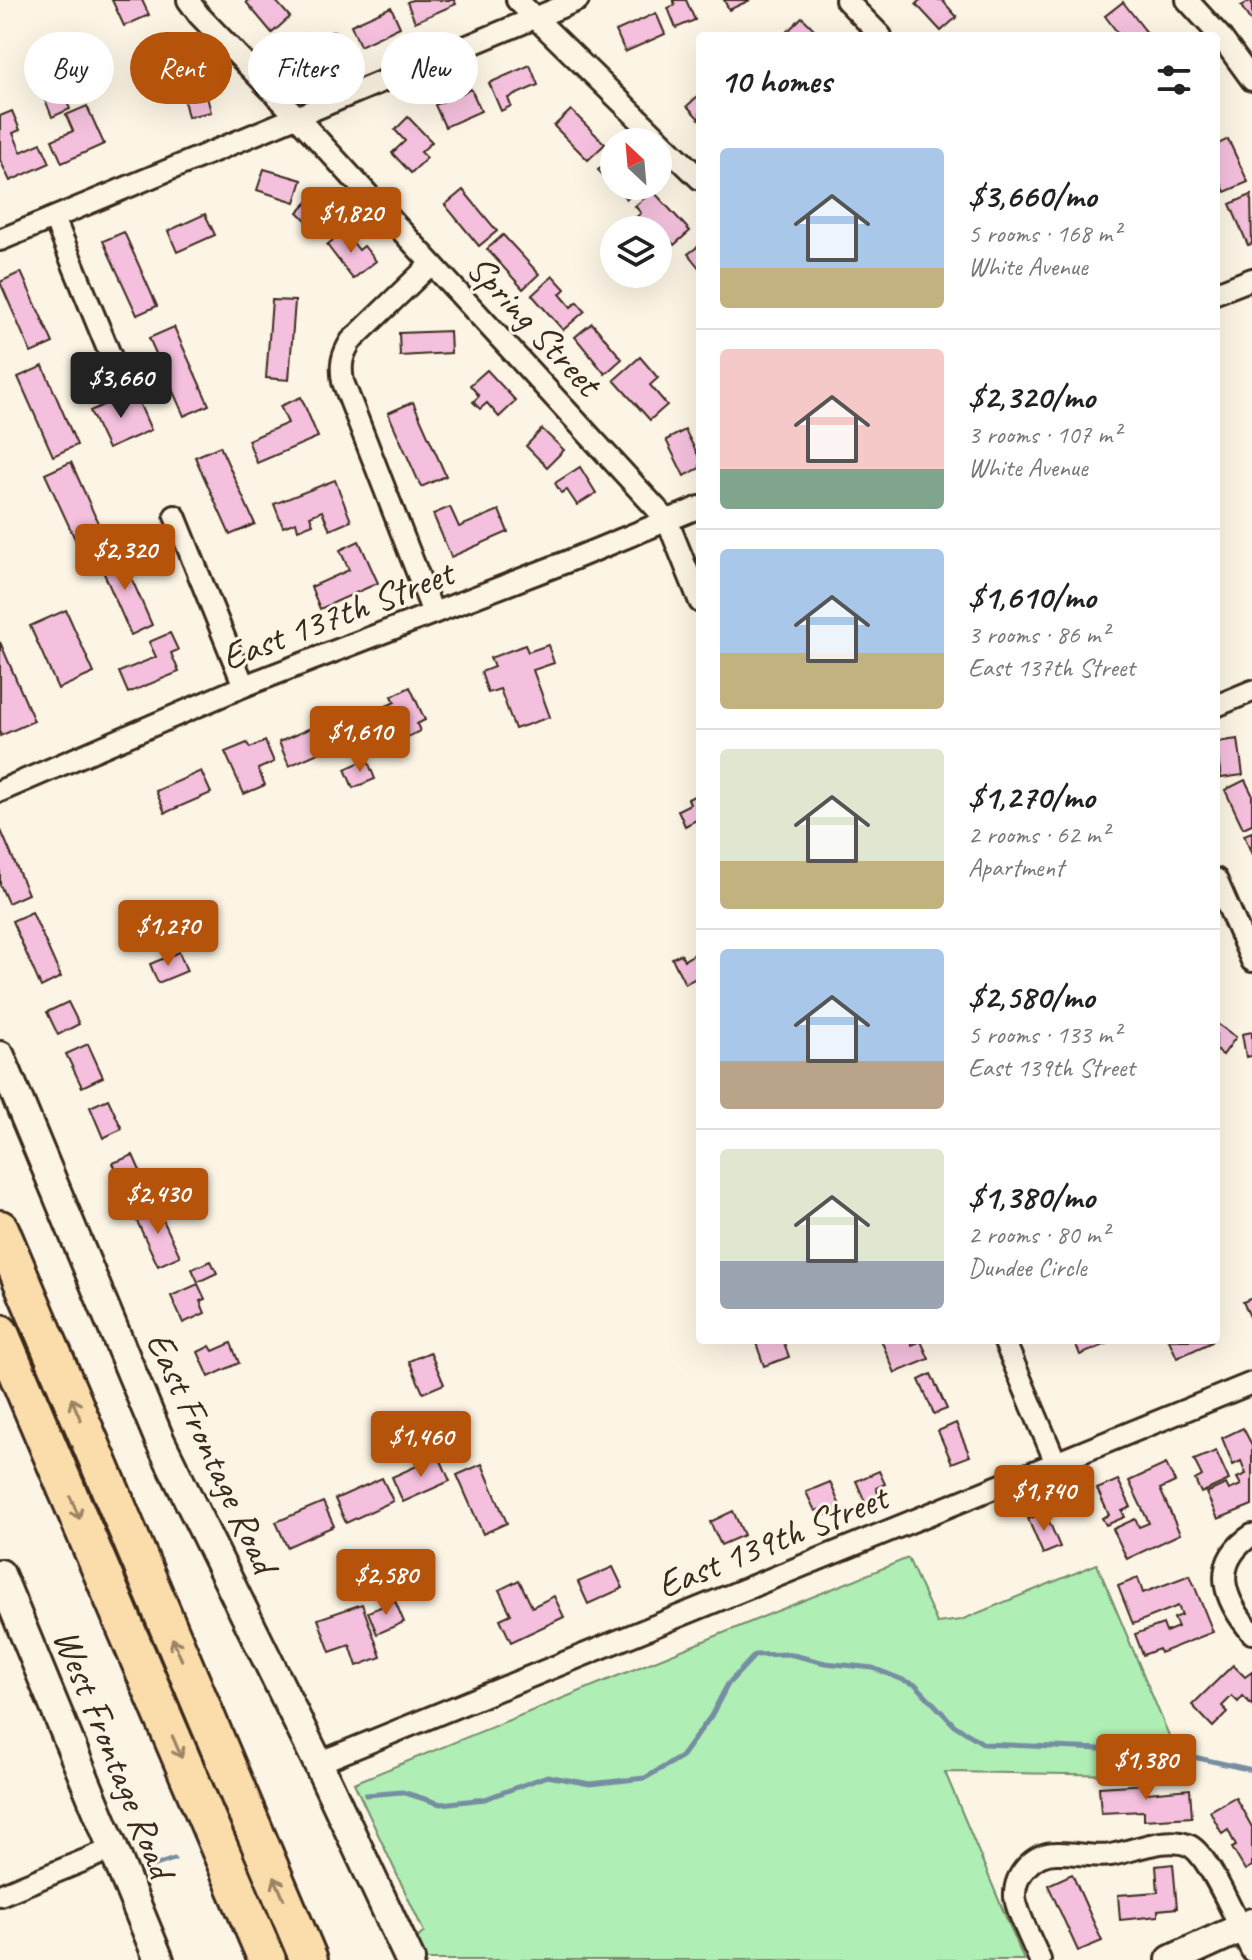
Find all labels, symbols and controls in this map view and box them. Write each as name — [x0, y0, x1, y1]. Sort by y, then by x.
chip: Buy — [24, 32, 114, 104]
chip: Rent — [130, 32, 232, 104]
chip: Filters — [248, 32, 365, 104]
chip: New — [381, 32, 478, 104]
icon: filters — [1152, 58, 1196, 102]
text: 10 homes — [720, 59, 831, 102]
north arrow — [600, 128, 672, 200]
map controls — [600, 128, 672, 288]
text: $3,660/mo — [968, 174, 1096, 217]
icon: home — [784, 180, 880, 276]
pin: $1,820 — [286, 187, 416, 255]
text: $1,820 — [319, 196, 383, 229]
button: layers — [600, 216, 672, 288]
text: 5 rooms · 168 m² — [968, 217, 1120, 250]
street label: Spring Street — [457, 245, 613, 408]
text: White Avenue — [968, 250, 1087, 283]
pin: $3,660 — [56, 352, 186, 420]
text: $3,660 — [89, 361, 153, 394]
text: $2,320/mo — [968, 375, 1095, 418]
icon: home — [784, 381, 880, 477]
text: 3 rooms · 107 m² — [968, 418, 1120, 451]
text: White Avenue — [968, 451, 1087, 484]
pin: $2,320 — [60, 524, 190, 592]
text: $2,320 — [93, 533, 157, 566]
street label: East 137th Street — [215, 548, 462, 681]
text: $1,610/mo — [968, 575, 1096, 618]
icon: home — [784, 581, 880, 677]
text: 3 rooms · 86 m² — [968, 618, 1109, 651]
text: East 137th Street — [968, 651, 1135, 684]
pin: $1,610 — [295, 706, 425, 774]
text: $1,610 — [328, 715, 392, 748]
text: $1,270/mo — [968, 775, 1095, 818]
icon: home — [784, 781, 880, 877]
text: 2 rooms · 62 m² — [968, 818, 1109, 851]
text: Apartment — [968, 851, 1064, 884]
pin: $1,270 — [103, 900, 233, 968]
text: $1,270 — [136, 909, 200, 942]
text: $2,580/mo — [968, 975, 1094, 1018]
icon: home — [784, 981, 880, 1077]
text: 5 rooms · 133 m² — [968, 1018, 1120, 1051]
text: East 139th Street — [968, 1051, 1135, 1084]
pin: $2,430 — [93, 1168, 223, 1236]
text: $1,380/mo — [968, 1175, 1095, 1218]
text: $2,430 — [126, 1177, 190, 1210]
icon: home — [784, 1181, 880, 1277]
text: 2 rooms · 80 m² — [968, 1218, 1109, 1251]
text: Dundee Circle — [968, 1251, 1086, 1284]
street label: East Frontage Road — [136, 1324, 291, 1585]
one-way arrow — [68, 1397, 83, 1422]
pin: $1,460 — [356, 1411, 486, 1479]
text: $1,460 — [389, 1420, 453, 1453]
pin: $1,740 — [979, 1465, 1109, 1533]
street label: East 139th Street — [650, 1472, 897, 1608]
text: $1,740 — [1012, 1474, 1076, 1507]
one-way arrow — [68, 1495, 83, 1520]
pin: $2,580 — [321, 1549, 451, 1617]
text: $2,580 — [354, 1558, 418, 1591]
street label: West Frontage Road — [43, 1622, 187, 1890]
one-way arrow — [169, 1637, 184, 1662]
one-way arrow — [170, 1734, 185, 1759]
pin: $1,380 — [1081, 1734, 1211, 1802]
text: $1,380 — [1114, 1743, 1178, 1776]
one-way arrow — [270, 1876, 285, 1901]

